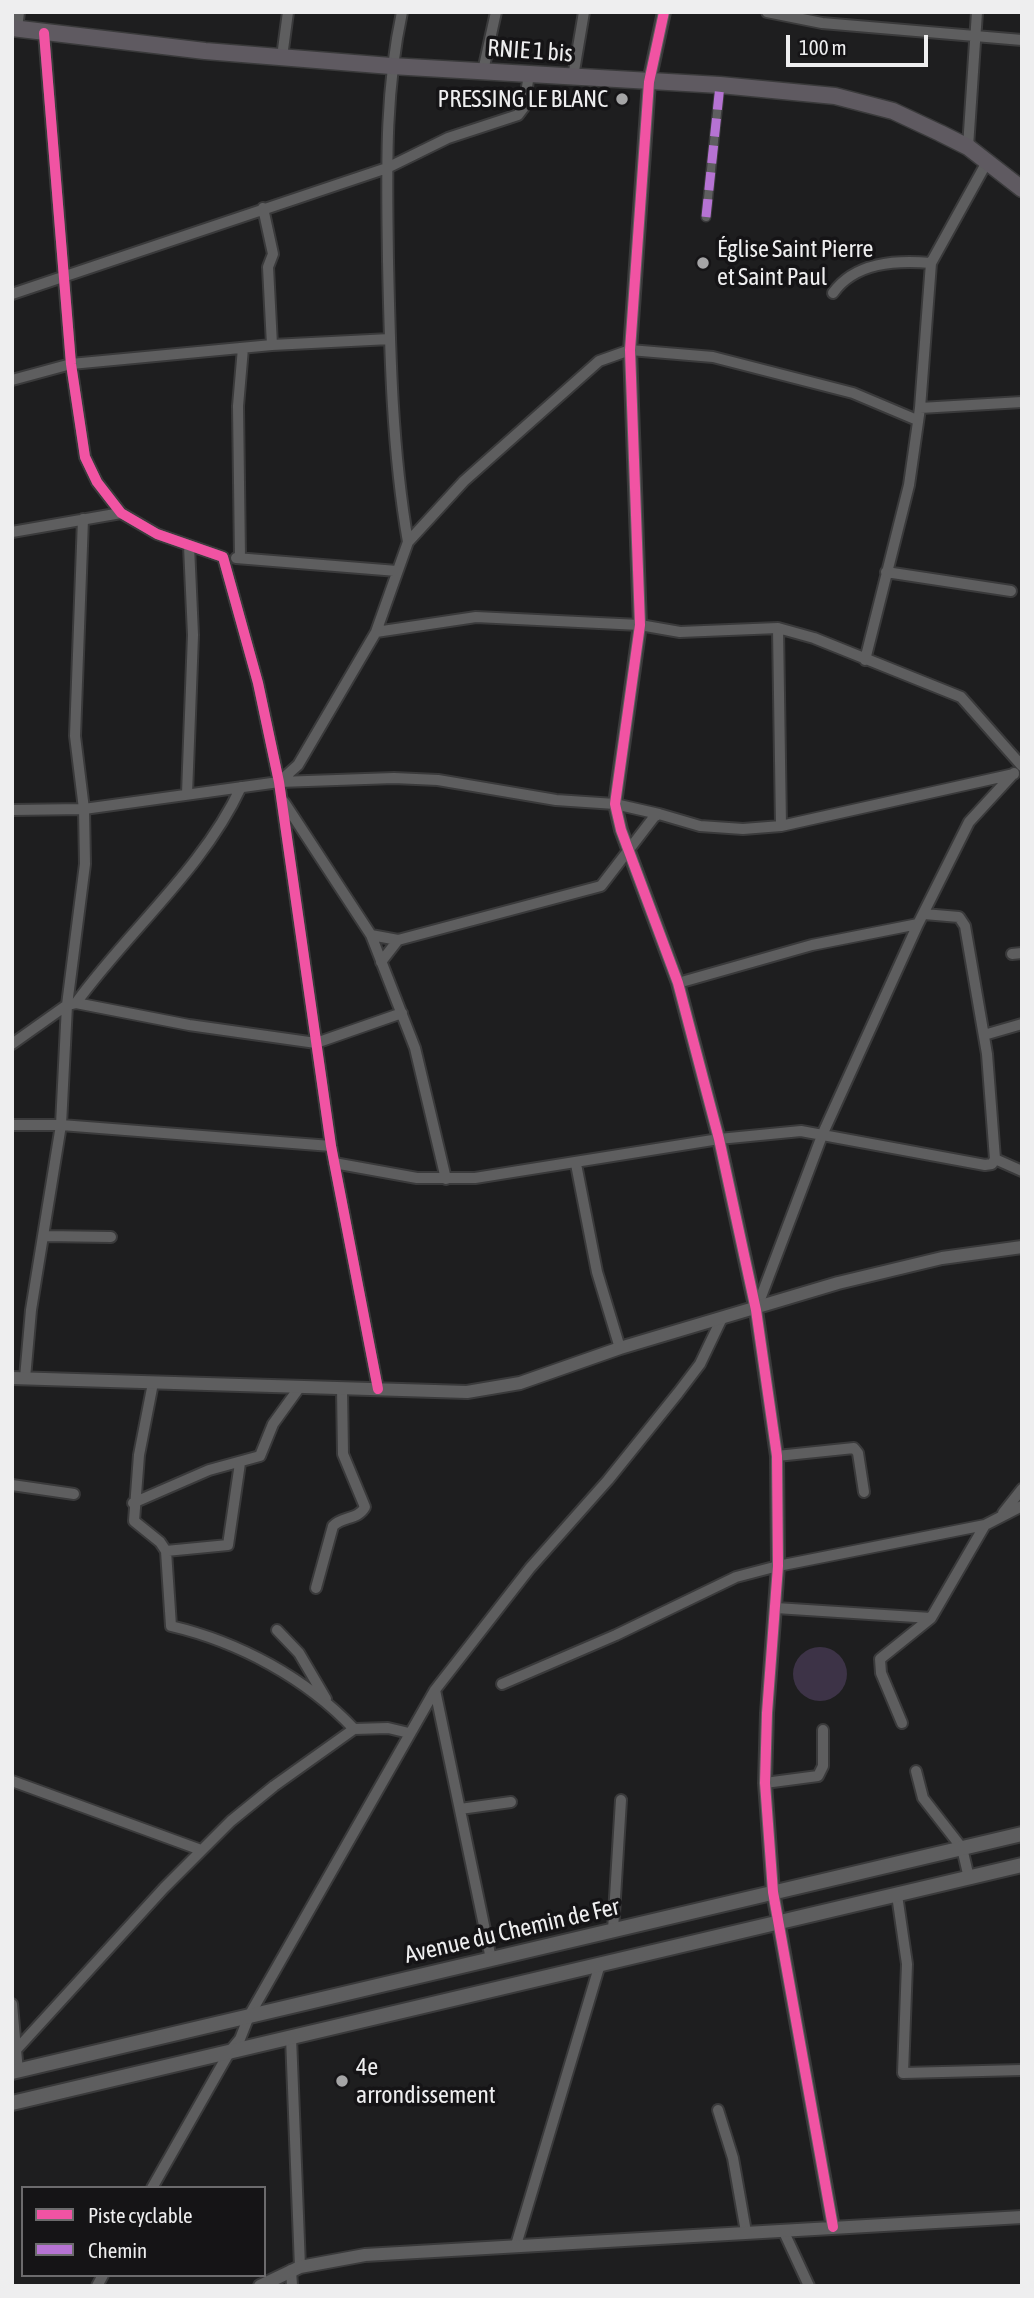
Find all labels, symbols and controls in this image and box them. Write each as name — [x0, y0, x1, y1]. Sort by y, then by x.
scale bar — [789, 21, 931, 65]
street label: RNIE 1 bis — [486, 34, 574, 68]
text: 100 m — [799, 35, 847, 59]
place label: PRESSING LE BLANC — [437, 85, 608, 113]
marker: PRESSING LE BLANC — [614, 91, 630, 107]
place label: Église Saint Pierre et Saint Paul — [717, 235, 873, 291]
marker: Église Saint Pierre et Saint Paul — [695, 255, 711, 271]
street label: Avenue du Chemin de Fer — [402, 1892, 622, 1970]
place label: 4e arrondissement — [356, 2053, 496, 2109]
marker: 4e arrondissement — [334, 2073, 350, 2089]
legend — [21, 2186, 266, 2277]
text: Piste cyclable — [88, 2203, 193, 2227]
text: Chemin — [88, 2238, 147, 2262]

